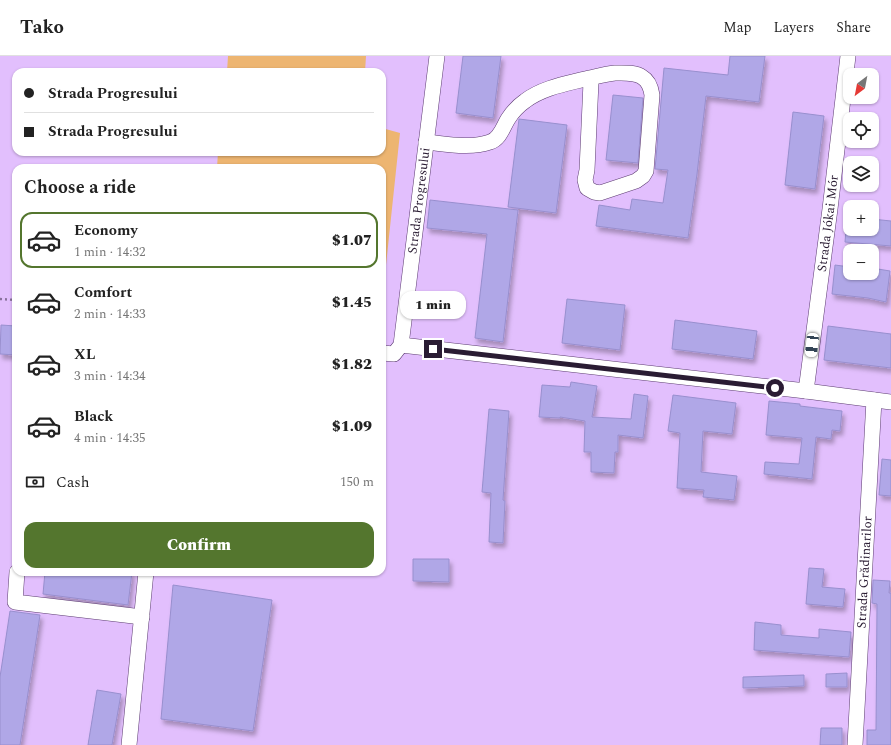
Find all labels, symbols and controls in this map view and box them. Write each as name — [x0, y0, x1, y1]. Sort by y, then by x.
text: Tako — [20, 13, 64, 42]
text: Map — [723, 17, 752, 38]
text: Layers — [774, 17, 814, 38]
text: Share — [836, 17, 871, 38]
north arrow — [843, 68, 879, 104]
map controls — [843, 68, 879, 280]
text: Strada Progresului — [48, 82, 178, 105]
button: locate — [843, 112, 879, 148]
text: Strada Progresului — [48, 120, 178, 143]
street label: Strada Progresului — [402, 146, 436, 255]
button: layers — [843, 156, 879, 192]
text: Choose a ride — [24, 174, 136, 201]
street label: Strada Jókai Mór — [812, 174, 844, 273]
button: + — [843, 200, 879, 236]
text: Economy — [74, 219, 138, 242]
icon: car — [26, 222, 62, 258]
text: $1.07 — [332, 229, 372, 252]
text: 1 min · 14:32 — [74, 242, 146, 262]
button: − — [843, 244, 879, 280]
text: Comfort — [74, 281, 132, 304]
icon: car — [26, 284, 62, 320]
text: $1.45 — [332, 291, 372, 314]
callout: 1 min — [400, 291, 466, 319]
text: 1 min — [415, 295, 451, 315]
text: 2 min · 14:33 — [74, 304, 146, 324]
car — [805, 332, 819, 358]
route end — [424, 340, 442, 358]
text: XL — [74, 343, 95, 366]
icon: car — [26, 346, 62, 382]
text: $1.82 — [332, 353, 372, 376]
text: 3 min · 14:34 — [74, 366, 146, 386]
route start — [766, 379, 784, 397]
text: Black — [74, 405, 113, 428]
icon: car — [26, 408, 62, 444]
text: $1.09 — [332, 415, 372, 438]
text: 4 min · 14:35 — [74, 428, 146, 448]
icon: cash — [24, 471, 46, 493]
text: Cash — [56, 471, 89, 494]
text: 150 m — [340, 472, 374, 492]
street label: Strada Grădinarilor — [851, 516, 878, 629]
button: Confirm — [24, 522, 374, 568]

